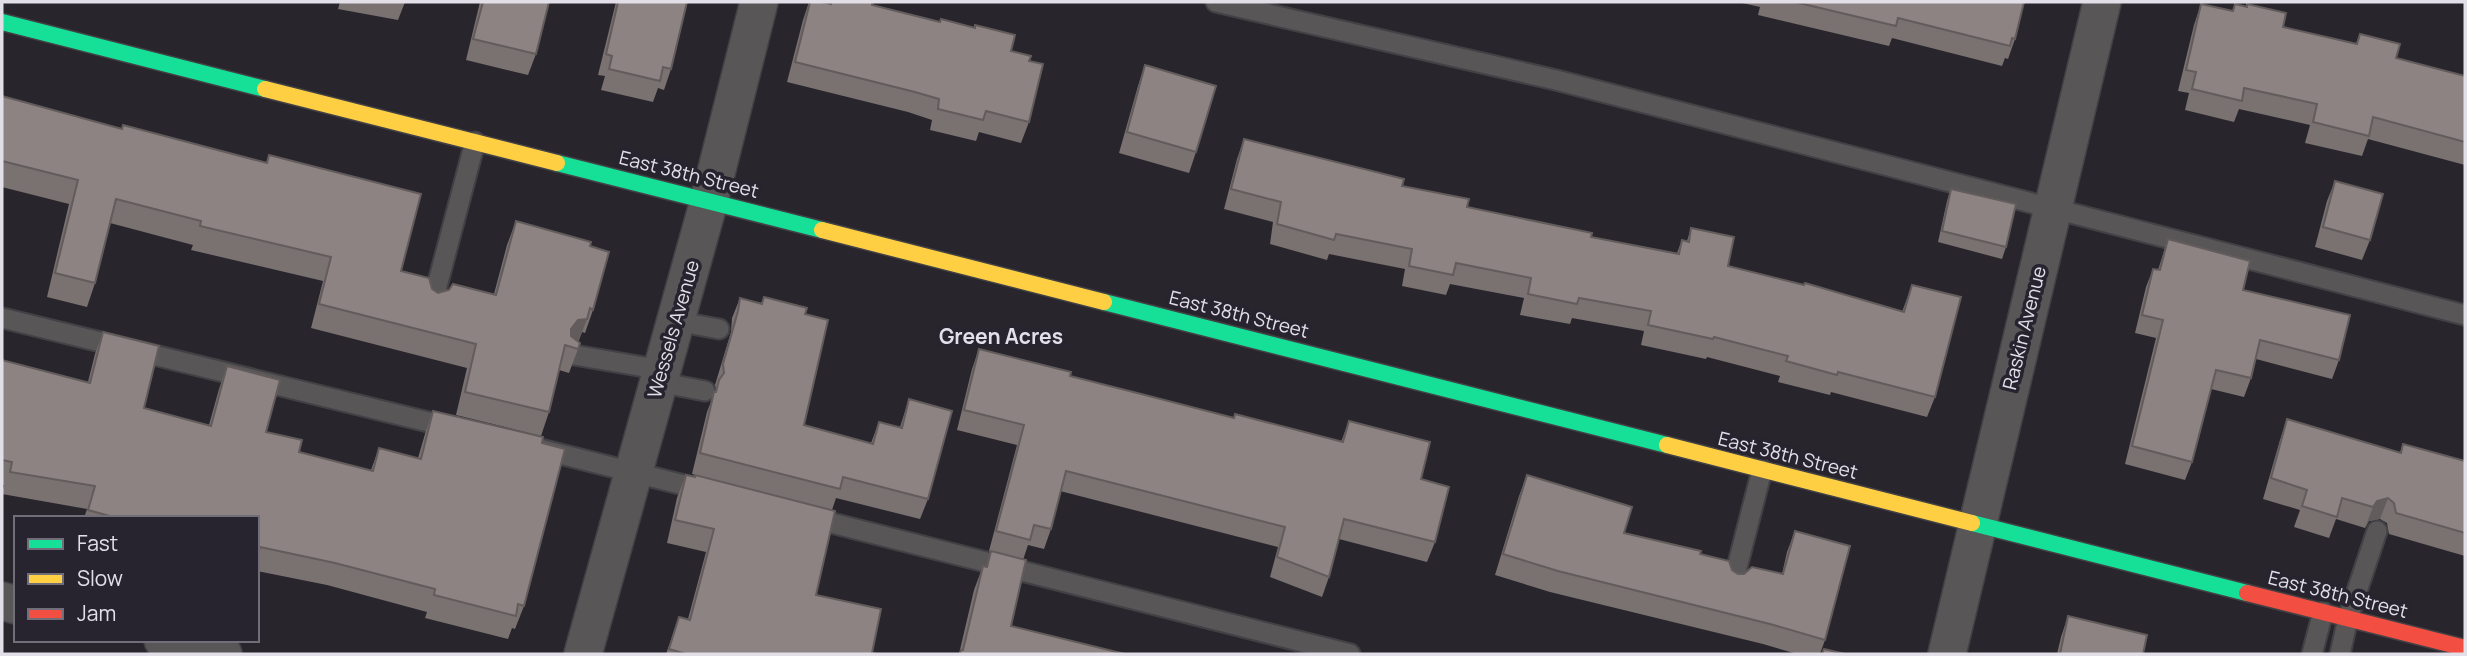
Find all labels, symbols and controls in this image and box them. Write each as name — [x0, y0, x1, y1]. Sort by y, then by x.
street label: East 38th Street — [617, 144, 761, 204]
street label: Wessels Avenue — [641, 257, 705, 401]
street label: Raskin Avenue — [1996, 263, 2052, 393]
street label: East 38th Street — [1167, 284, 1311, 344]
district label: Green Acres — [939, 322, 1063, 350]
street label: East 38th Street — [1716, 425, 1860, 485]
legend — [14, 516, 259, 642]
text: Fast — [77, 529, 118, 557]
text: Slow — [77, 564, 123, 592]
street label: East 38th Street — [2266, 564, 2410, 624]
text: Jam — [77, 599, 116, 627]

